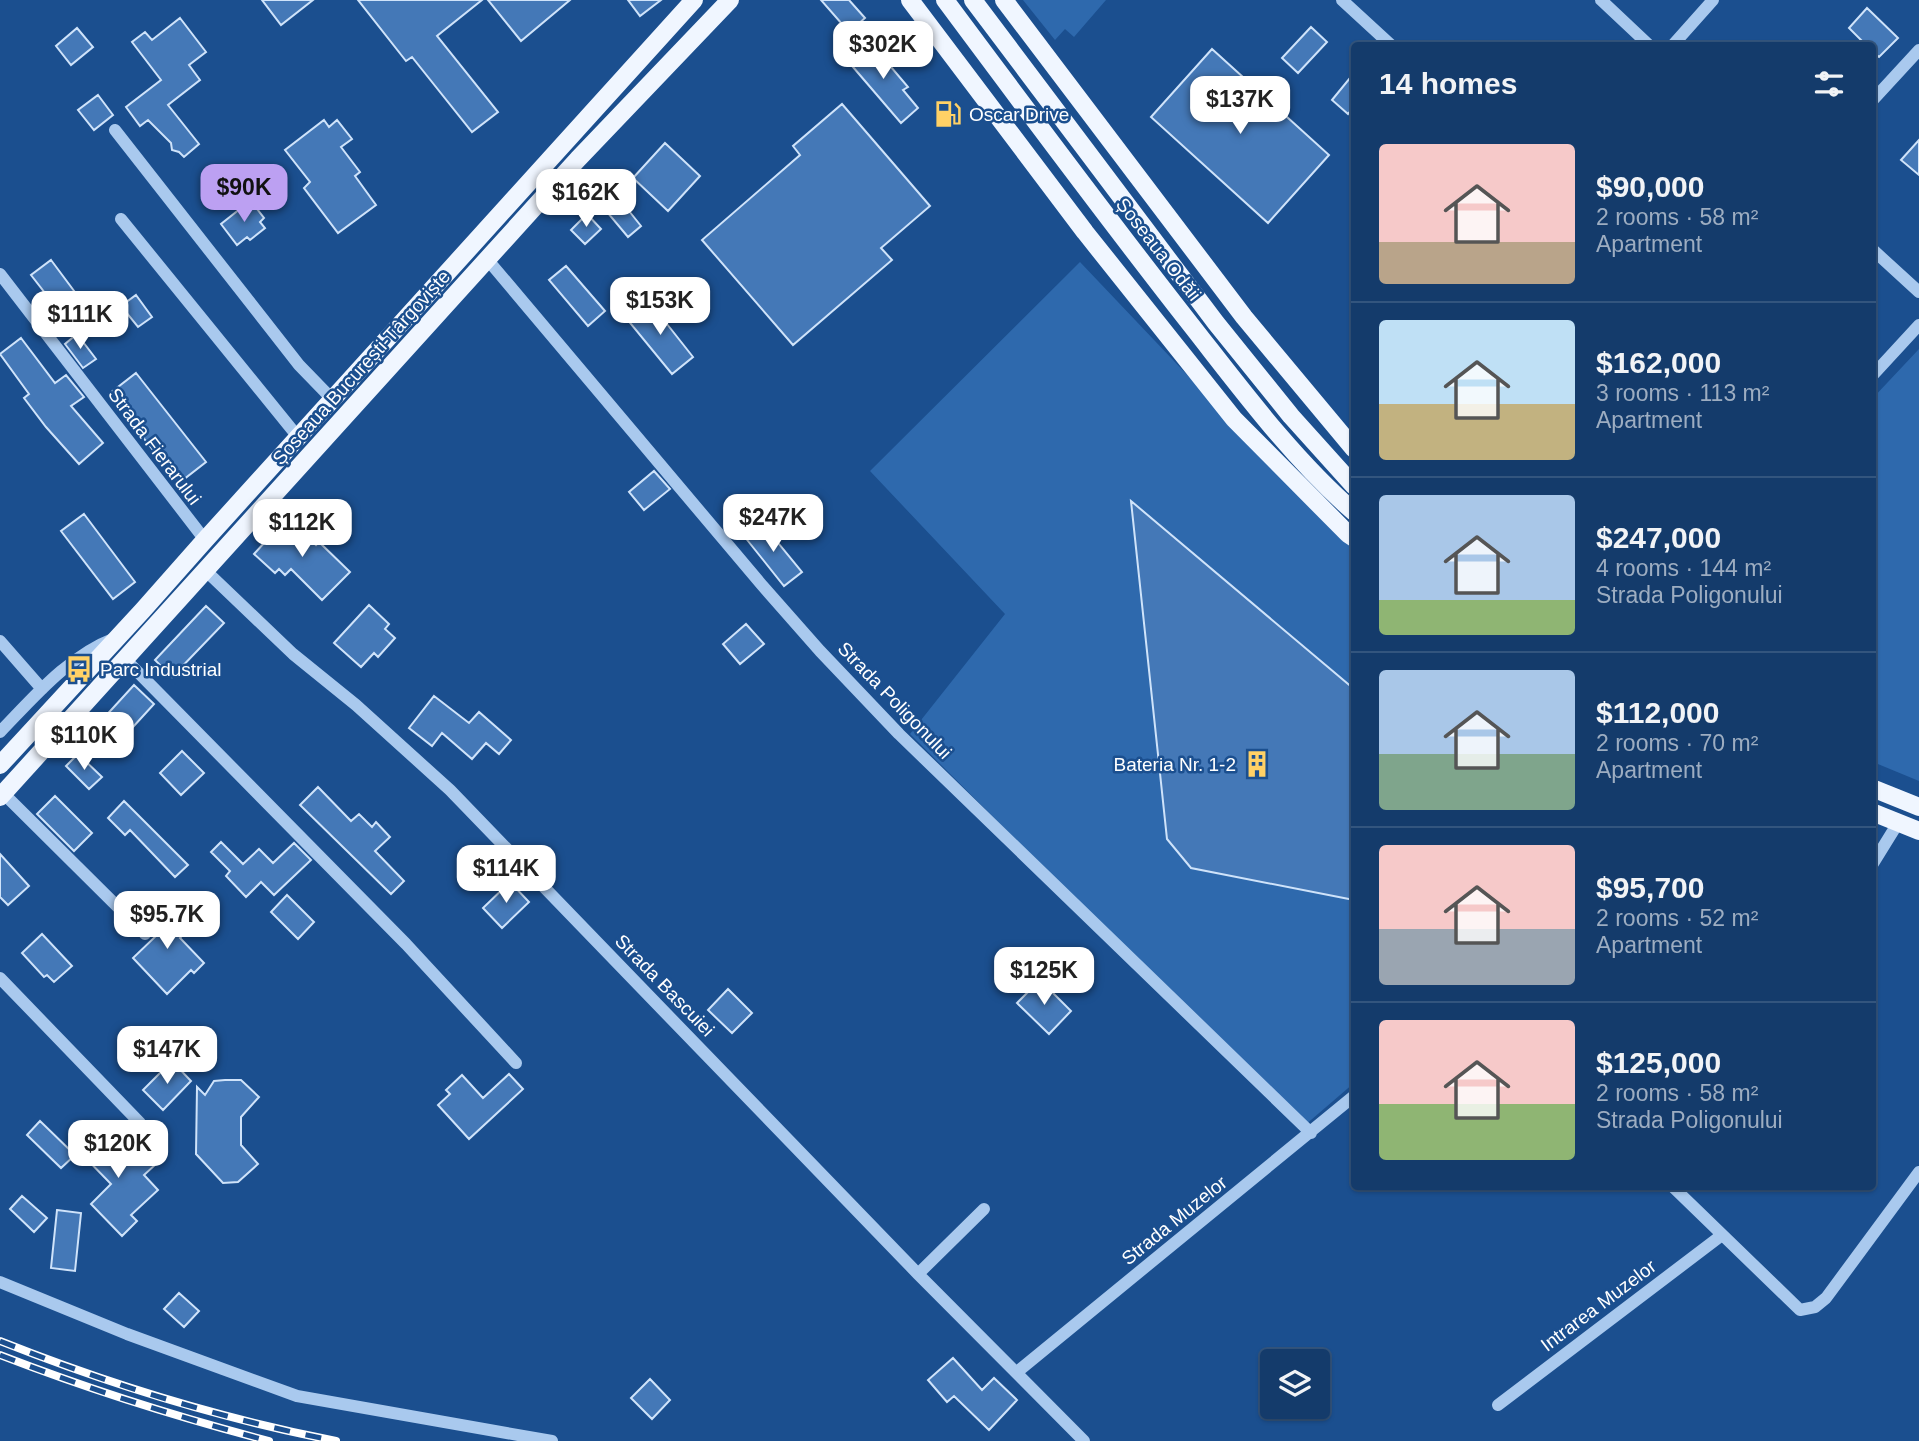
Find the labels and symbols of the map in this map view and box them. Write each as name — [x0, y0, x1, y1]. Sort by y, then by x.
pin: $302K — [834, 22, 932, 81]
pin: $137K — [1191, 76, 1289, 136]
fuel station icon: Oscar Drive — [933, 99, 963, 129]
place label: Oscar Drive — [969, 104, 1069, 125]
pin: $90K — [203, 164, 285, 224]
pin: $162K — [537, 170, 635, 229]
street label: Șoseaua Odăii — [1112, 194, 1205, 305]
street label: Șoseaua București-Târgoviște — [268, 266, 454, 469]
pin: $153K — [611, 278, 709, 337]
pin: $111K — [31, 292, 129, 351]
street label: Strada Fierarului — [104, 384, 205, 509]
pin: $247K — [724, 494, 822, 554]
pin: $112K — [253, 500, 351, 559]
street label: Strada Poligonului — [834, 638, 956, 763]
bus stop icon: Parc Industrial — [64, 654, 94, 684]
place label: Parc Industrial — [100, 659, 221, 680]
pin: $110K — [35, 712, 133, 772]
building icon: Bateria Nr. 1-2 — [1242, 749, 1272, 779]
place label: Bateria Nr. 1-2 — [1114, 754, 1236, 775]
pin: $114K — [457, 846, 555, 905]
pin: $95.7K — [110, 892, 224, 951]
street label: Strada Bascuiei — [611, 930, 718, 1041]
pin: $125K — [995, 948, 1093, 1007]
pin: $147K — [118, 1026, 216, 1086]
pin: $120K — [69, 1120, 167, 1180]
street label: Strada Muzelor — [1118, 1171, 1232, 1269]
street label: Intrarea Muzelor — [1537, 1255, 1660, 1355]

